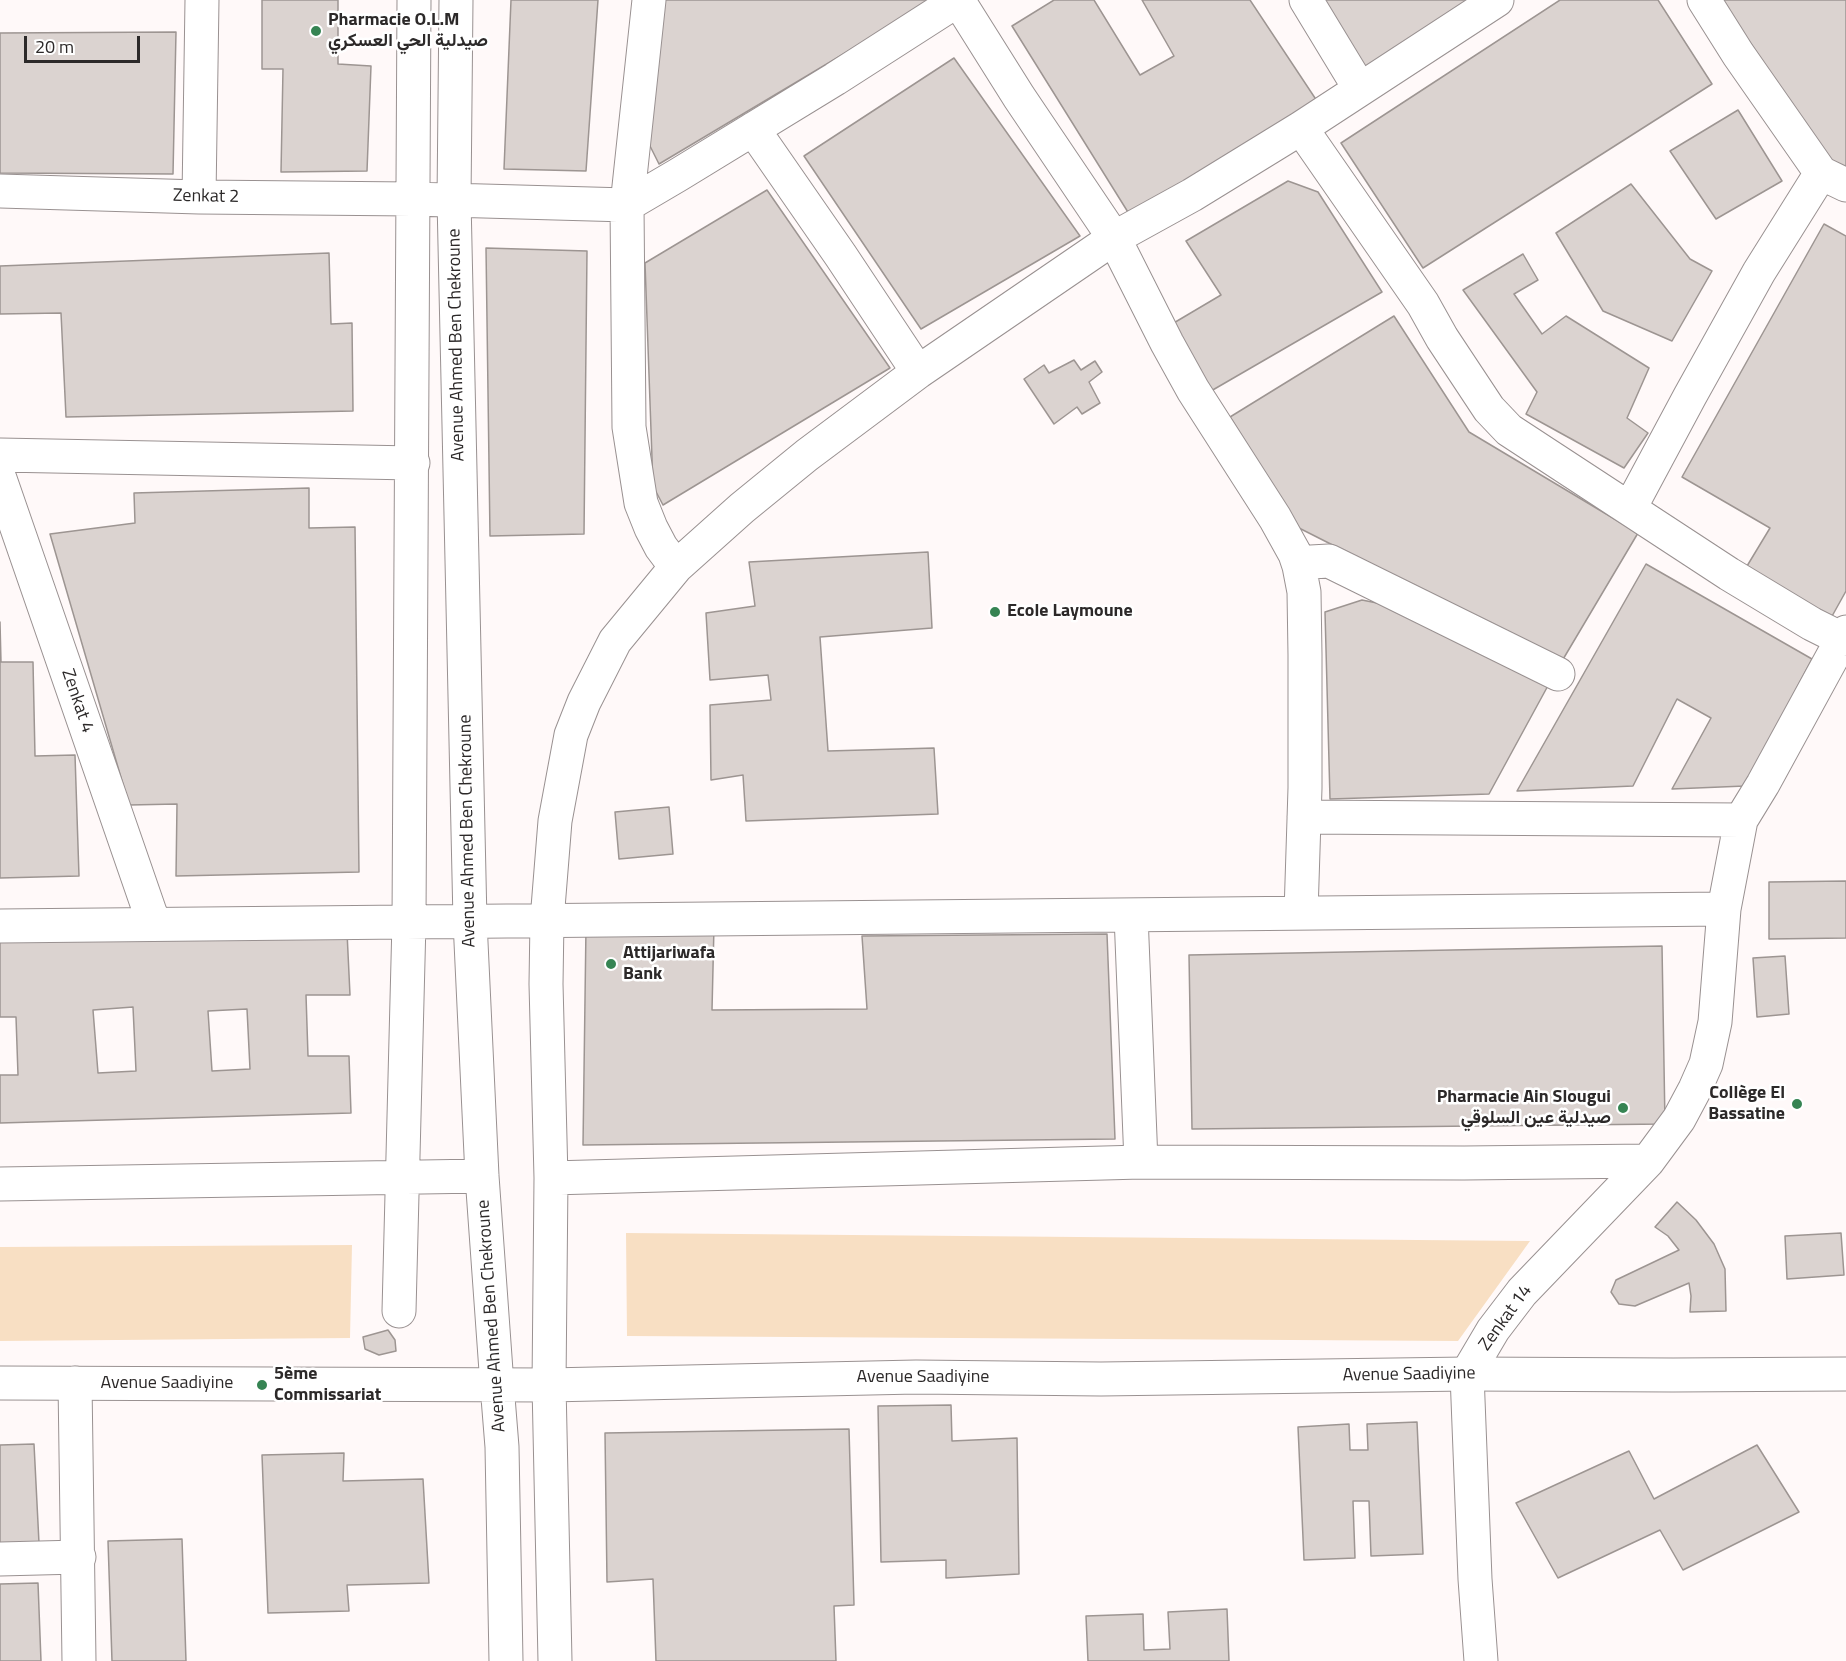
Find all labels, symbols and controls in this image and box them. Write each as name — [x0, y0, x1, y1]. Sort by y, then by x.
place label: Pharmacie O.L.M صيدلية الحي العسكري — [328, 10, 488, 52]
scale bar — [27, 24, 142, 62]
marker: Pharmacie O.L.M صيدلية الحي العسكري — [309, 24, 323, 38]
text: 20 m — [35, 33, 74, 60]
street label: Zenkat 2 — [173, 186, 239, 208]
street label: Avenue Ahmed Ben Chekroune — [444, 228, 470, 462]
place label: Ecole Laymoune — [1007, 601, 1133, 623]
marker: Ecole Laymoune — [988, 605, 1002, 619]
street label: Zenkat 4 — [56, 666, 98, 736]
street label: Avenue Ahmed Ben Chekroune — [455, 714, 481, 948]
place label: Attijariwafa Bank — [623, 943, 715, 986]
marker: Attijariwafa Bank — [604, 957, 618, 971]
place label: Collège El Bassatine — [1708, 1083, 1785, 1126]
place label: Pharmacie Ain Slougui صيدلية عين السلوقي — [1437, 1087, 1611, 1130]
marker: Collège El Bassatine — [1790, 1097, 1804, 1111]
marker: Pharmacie Ain Slougui صيدلية عين السلوقي — [1616, 1101, 1630, 1115]
street label: Avenue Ahmed Ben Chekroune — [473, 1199, 511, 1433]
street label: Zenkat 14 — [1475, 1281, 1537, 1355]
street label: Avenue Saadiyine — [1342, 1363, 1476, 1387]
place label: 5ème Commissariat — [274, 1364, 381, 1406]
street label: Avenue Saadiyine — [857, 1367, 989, 1389]
street label: Avenue Saadiyine — [101, 1373, 233, 1395]
marker: 5ème Commissariat — [255, 1378, 269, 1392]

